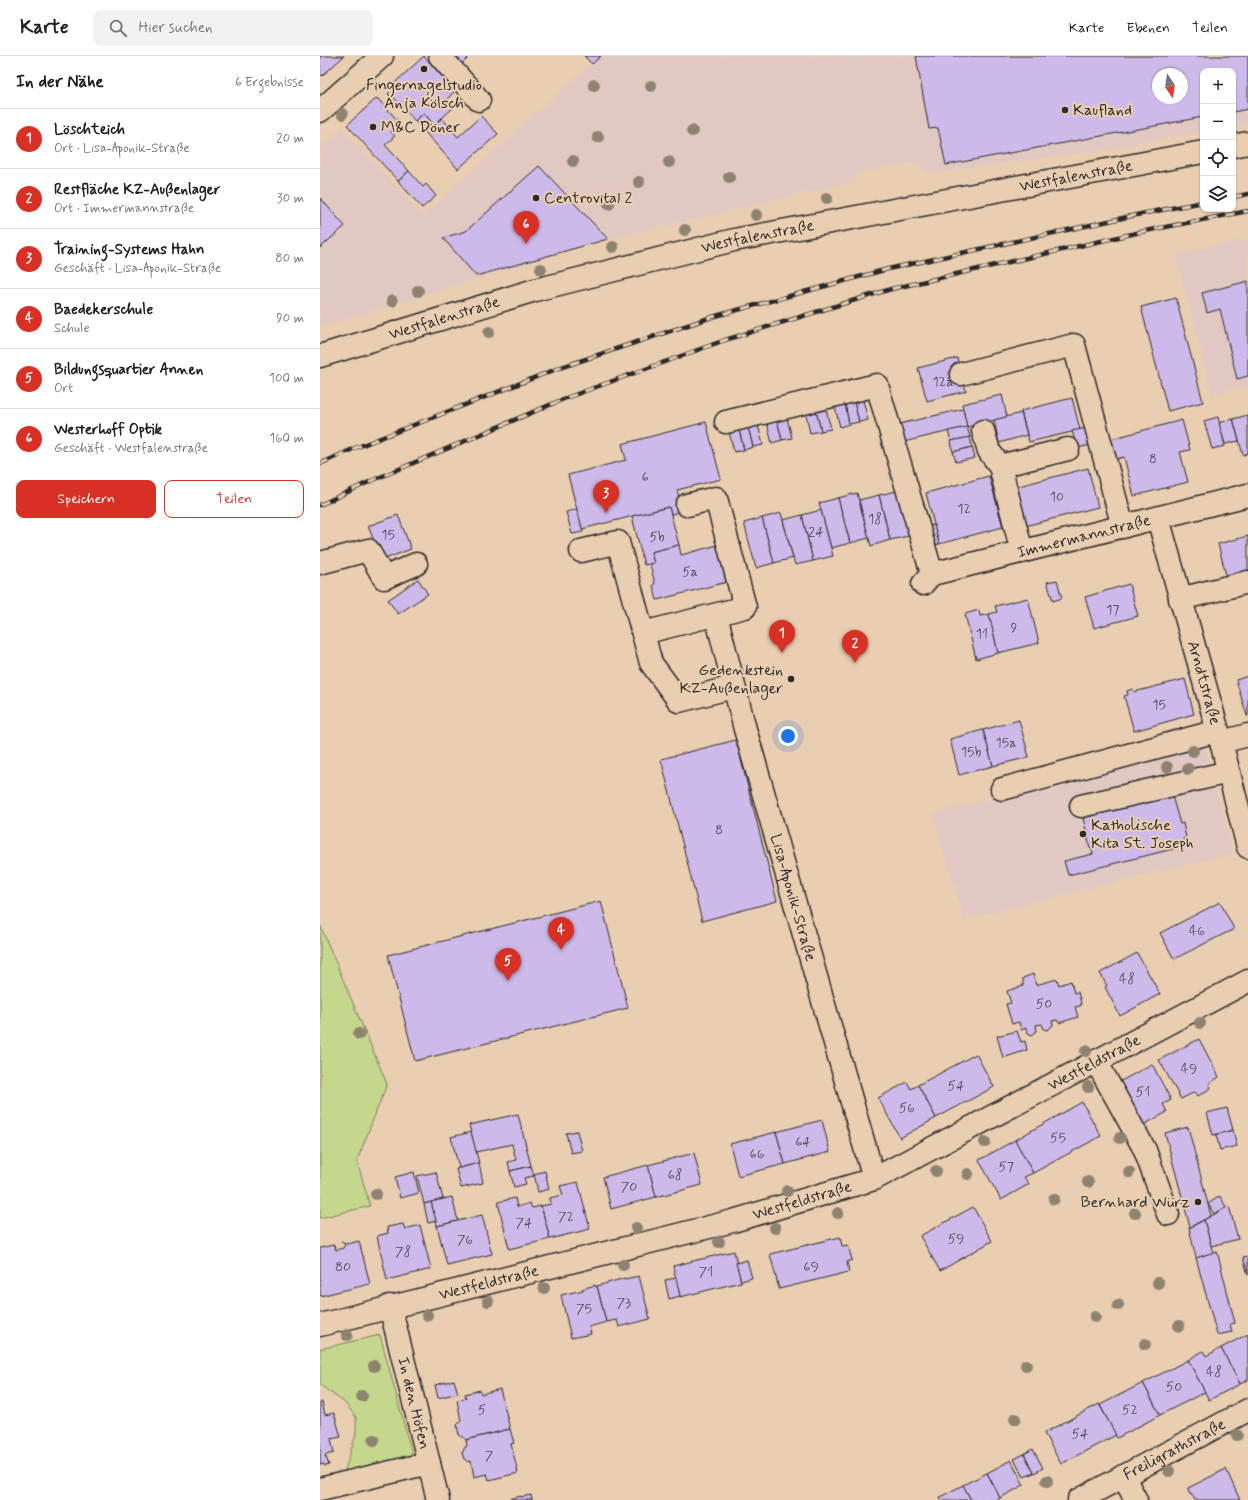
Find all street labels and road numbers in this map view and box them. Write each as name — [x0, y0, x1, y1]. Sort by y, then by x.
street label: Westfalenstraße — [1018, 155, 1134, 197]
street label: Westfalenstraße — [699, 215, 816, 258]
street label: Westfalenstraße — [386, 291, 502, 345]
street label: Immermannstraße — [1015, 509, 1153, 563]
street label: Arndtstraße — [1183, 638, 1226, 727]
street label: Lisa-Aponik-Straße — [765, 832, 822, 964]
street label: Westfeldstraße — [1044, 1029, 1144, 1096]
street label: Westfeldstraße — [750, 1176, 854, 1225]
street label: Westfeldstraße — [437, 1260, 541, 1305]
street label: In den Höfen — [393, 1355, 436, 1451]
street label: Freiligrathstraße — [1119, 1413, 1229, 1485]

